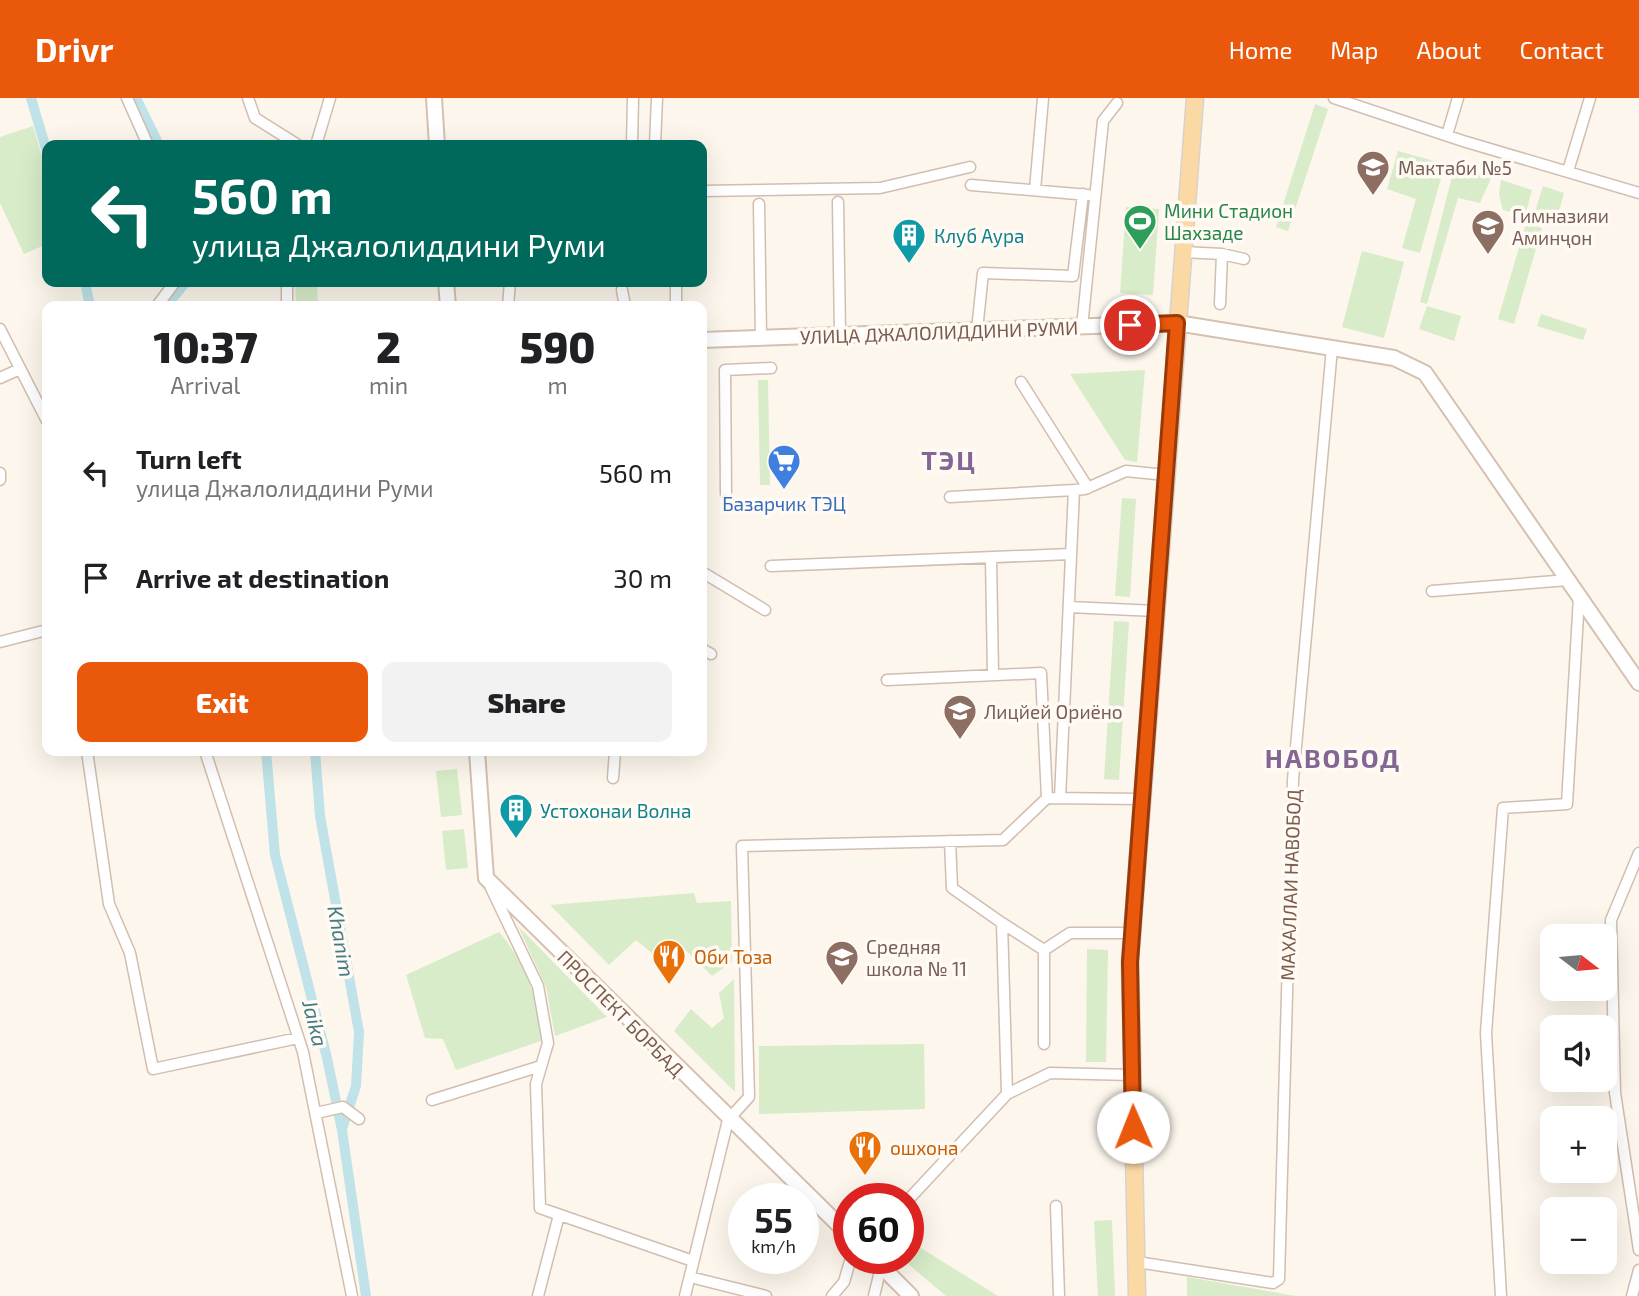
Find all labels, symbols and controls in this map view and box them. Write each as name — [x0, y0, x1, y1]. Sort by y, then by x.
text: Drivr — [35, 29, 114, 69]
text: Home — [1229, 35, 1292, 64]
text: Map — [1330, 35, 1378, 64]
text: About — [1416, 35, 1482, 64]
text: Contact — [1520, 35, 1604, 64]
school or university icon: Мактаби №5 — [1354, 148, 1392, 197]
place label: Мактаби №5 — [1398, 156, 1512, 179]
text: 560 m — [192, 165, 333, 224]
icon: left — [77, 168, 168, 259]
place label: Мини Стадион Шахзаде — [1164, 199, 1293, 244]
sports icon: Мини Стадион Шахзаде — [1121, 202, 1159, 251]
place label: Гимназияи Аминҷон — [1512, 204, 1609, 249]
school or university icon: Гимназияи Аминҷон — [1469, 207, 1507, 256]
building icon: Клуб Аура — [890, 216, 928, 265]
place label: Клуб Аура — [934, 224, 1024, 248]
text: улица Джалолиддини Руми — [192, 225, 606, 263]
pin — [1100, 295, 1160, 355]
icon: arrive — [1111, 306, 1149, 344]
street label: УЛИЦА ДЖАЛОЛИДДИНИ РУМИ — [799, 316, 1079, 348]
text: 10:37 — [153, 321, 257, 371]
text: 2 — [376, 321, 401, 371]
text: 590 — [520, 321, 596, 371]
text: Arrival — [170, 371, 240, 399]
text: min — [369, 371, 408, 399]
text: m — [547, 371, 568, 399]
supermarket icon: Базарчик ТЭЦ — [765, 442, 803, 491]
text: Turn left — [136, 443, 242, 474]
district label: ТЭЦ — [921, 444, 977, 475]
icon: left — [77, 454, 115, 492]
text: 560 m — [599, 457, 672, 488]
text: улица Джалолиддини Руми — [136, 474, 433, 502]
place label: Базарчик ТЭЦ — [722, 492, 846, 515]
icon: arrive — [77, 559, 115, 597]
text: Arrive at destination — [136, 562, 389, 593]
text: 30 m — [613, 562, 672, 593]
button: Exit — [77, 662, 368, 742]
button: Share — [382, 662, 672, 742]
school or university icon: Лицйей Ориёно — [941, 692, 979, 741]
place label: Лицйей Ориёно — [984, 700, 1123, 723]
district label: НАВОБОД — [1265, 742, 1401, 773]
street label: МАХАЛЛАИ НАВОБОД — [1275, 789, 1305, 981]
building icon: Устохонаи Волна — [497, 791, 535, 840]
place label: Устохонаи Волна — [540, 799, 691, 822]
water label: Khanim — [323, 903, 361, 979]
north arrow — [1540, 924, 1617, 1001]
map controls — [1540, 924, 1617, 1274]
place label: Средняя школа № 11 — [866, 935, 967, 980]
restaurant icon: Оби Тоза — [650, 937, 688, 986]
school or university icon: Средняя школа № 11 — [823, 938, 861, 987]
street label: ПРОСПЕКТ БОРБАД — [553, 945, 689, 1081]
place label: Оби Тоза — [694, 945, 773, 968]
water label: Jaika — [298, 996, 334, 1049]
button: sound — [1540, 1015, 1617, 1092]
position arrow — [1096, 1090, 1170, 1164]
button: + — [1540, 1106, 1617, 1183]
restaurant icon: ошхона — [846, 1128, 884, 1177]
place label: ошхона — [890, 1136, 958, 1159]
speed limit sign: 60 — [833, 1183, 924, 1274]
button: − — [1540, 1197, 1617, 1274]
text: 55 — [754, 1198, 793, 1240]
text: km/h — [751, 1235, 796, 1257]

